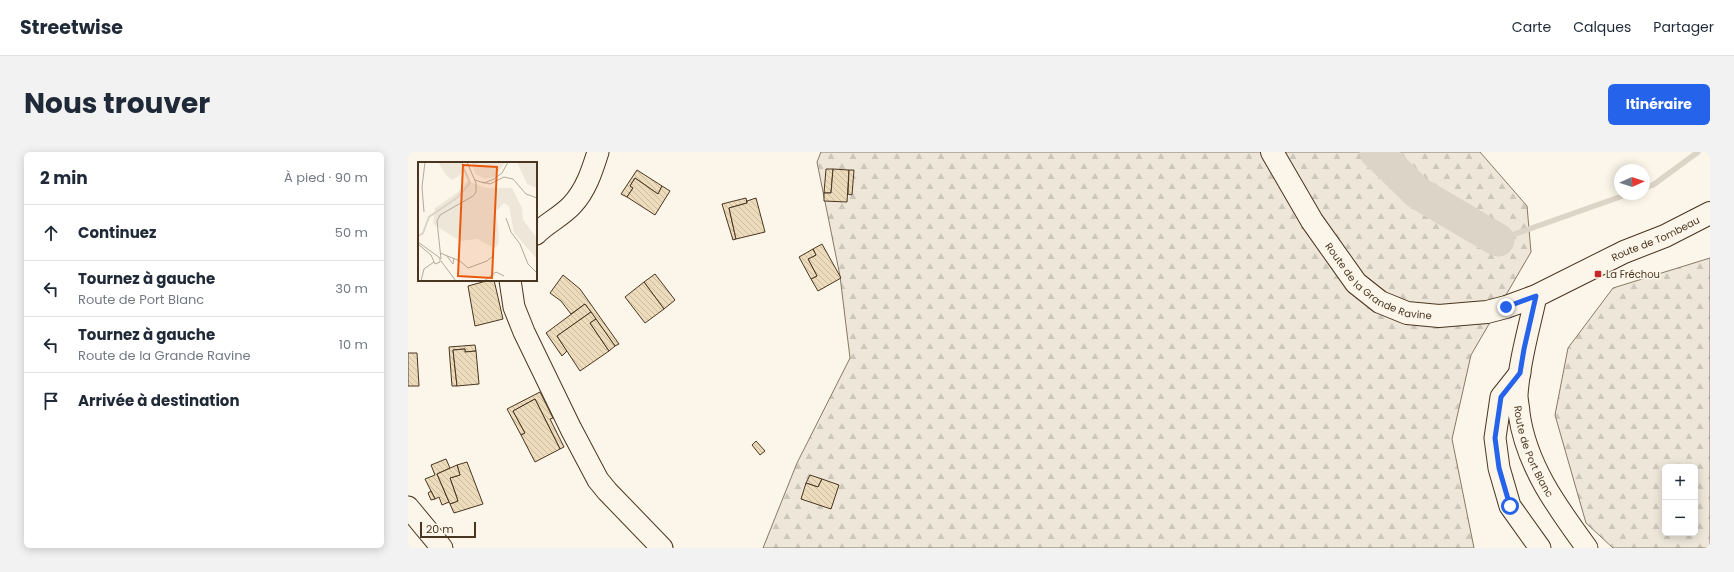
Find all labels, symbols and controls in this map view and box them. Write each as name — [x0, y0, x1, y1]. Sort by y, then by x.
text: Streetwise — [20, 14, 123, 41]
text: Carte — [1512, 17, 1551, 37]
text: Calques — [1573, 17, 1631, 37]
text: Partager — [1653, 17, 1714, 37]
text: Nous trouver — [24, 84, 210, 123]
button: Itinéraire — [1608, 84, 1710, 125]
inset map — [418, 162, 537, 281]
north arrow — [1614, 164, 1650, 200]
text: 2 min — [40, 166, 88, 190]
text: À pied · 90 m — [284, 168, 368, 187]
street label: Route de Tombeau — [1609, 213, 1702, 265]
icon: ahead — [40, 222, 62, 244]
text: Continuez — [78, 222, 157, 243]
text: 50 m — [335, 223, 368, 242]
street label: Route de la Grande Ravine — [1322, 240, 1432, 323]
place label: La Fréchou — [1606, 267, 1660, 282]
text: Tournez à gauche — [78, 268, 215, 289]
marker: La Fréchou — [1593, 269, 1603, 279]
icon: left — [40, 278, 62, 300]
text: 30 m — [335, 279, 368, 298]
text: Route de Port Blanc — [78, 290, 204, 309]
route end — [1497, 298, 1515, 316]
text: Tournez à gauche — [78, 324, 215, 345]
icon: left — [40, 334, 62, 356]
text: 10 m — [339, 335, 368, 354]
text: Route de la Grande Ravine — [78, 346, 251, 365]
icon: arrive — [40, 390, 62, 412]
text: Arrivée à destination — [78, 390, 240, 411]
street label: Route de Port Blanc — [1510, 405, 1557, 500]
map controls — [1662, 464, 1698, 536]
button: + — [1662, 464, 1698, 500]
route start — [1501, 497, 1519, 515]
button: − — [1662, 500, 1698, 536]
scale bar — [420, 520, 476, 539]
text: 20 m — [426, 521, 454, 537]

